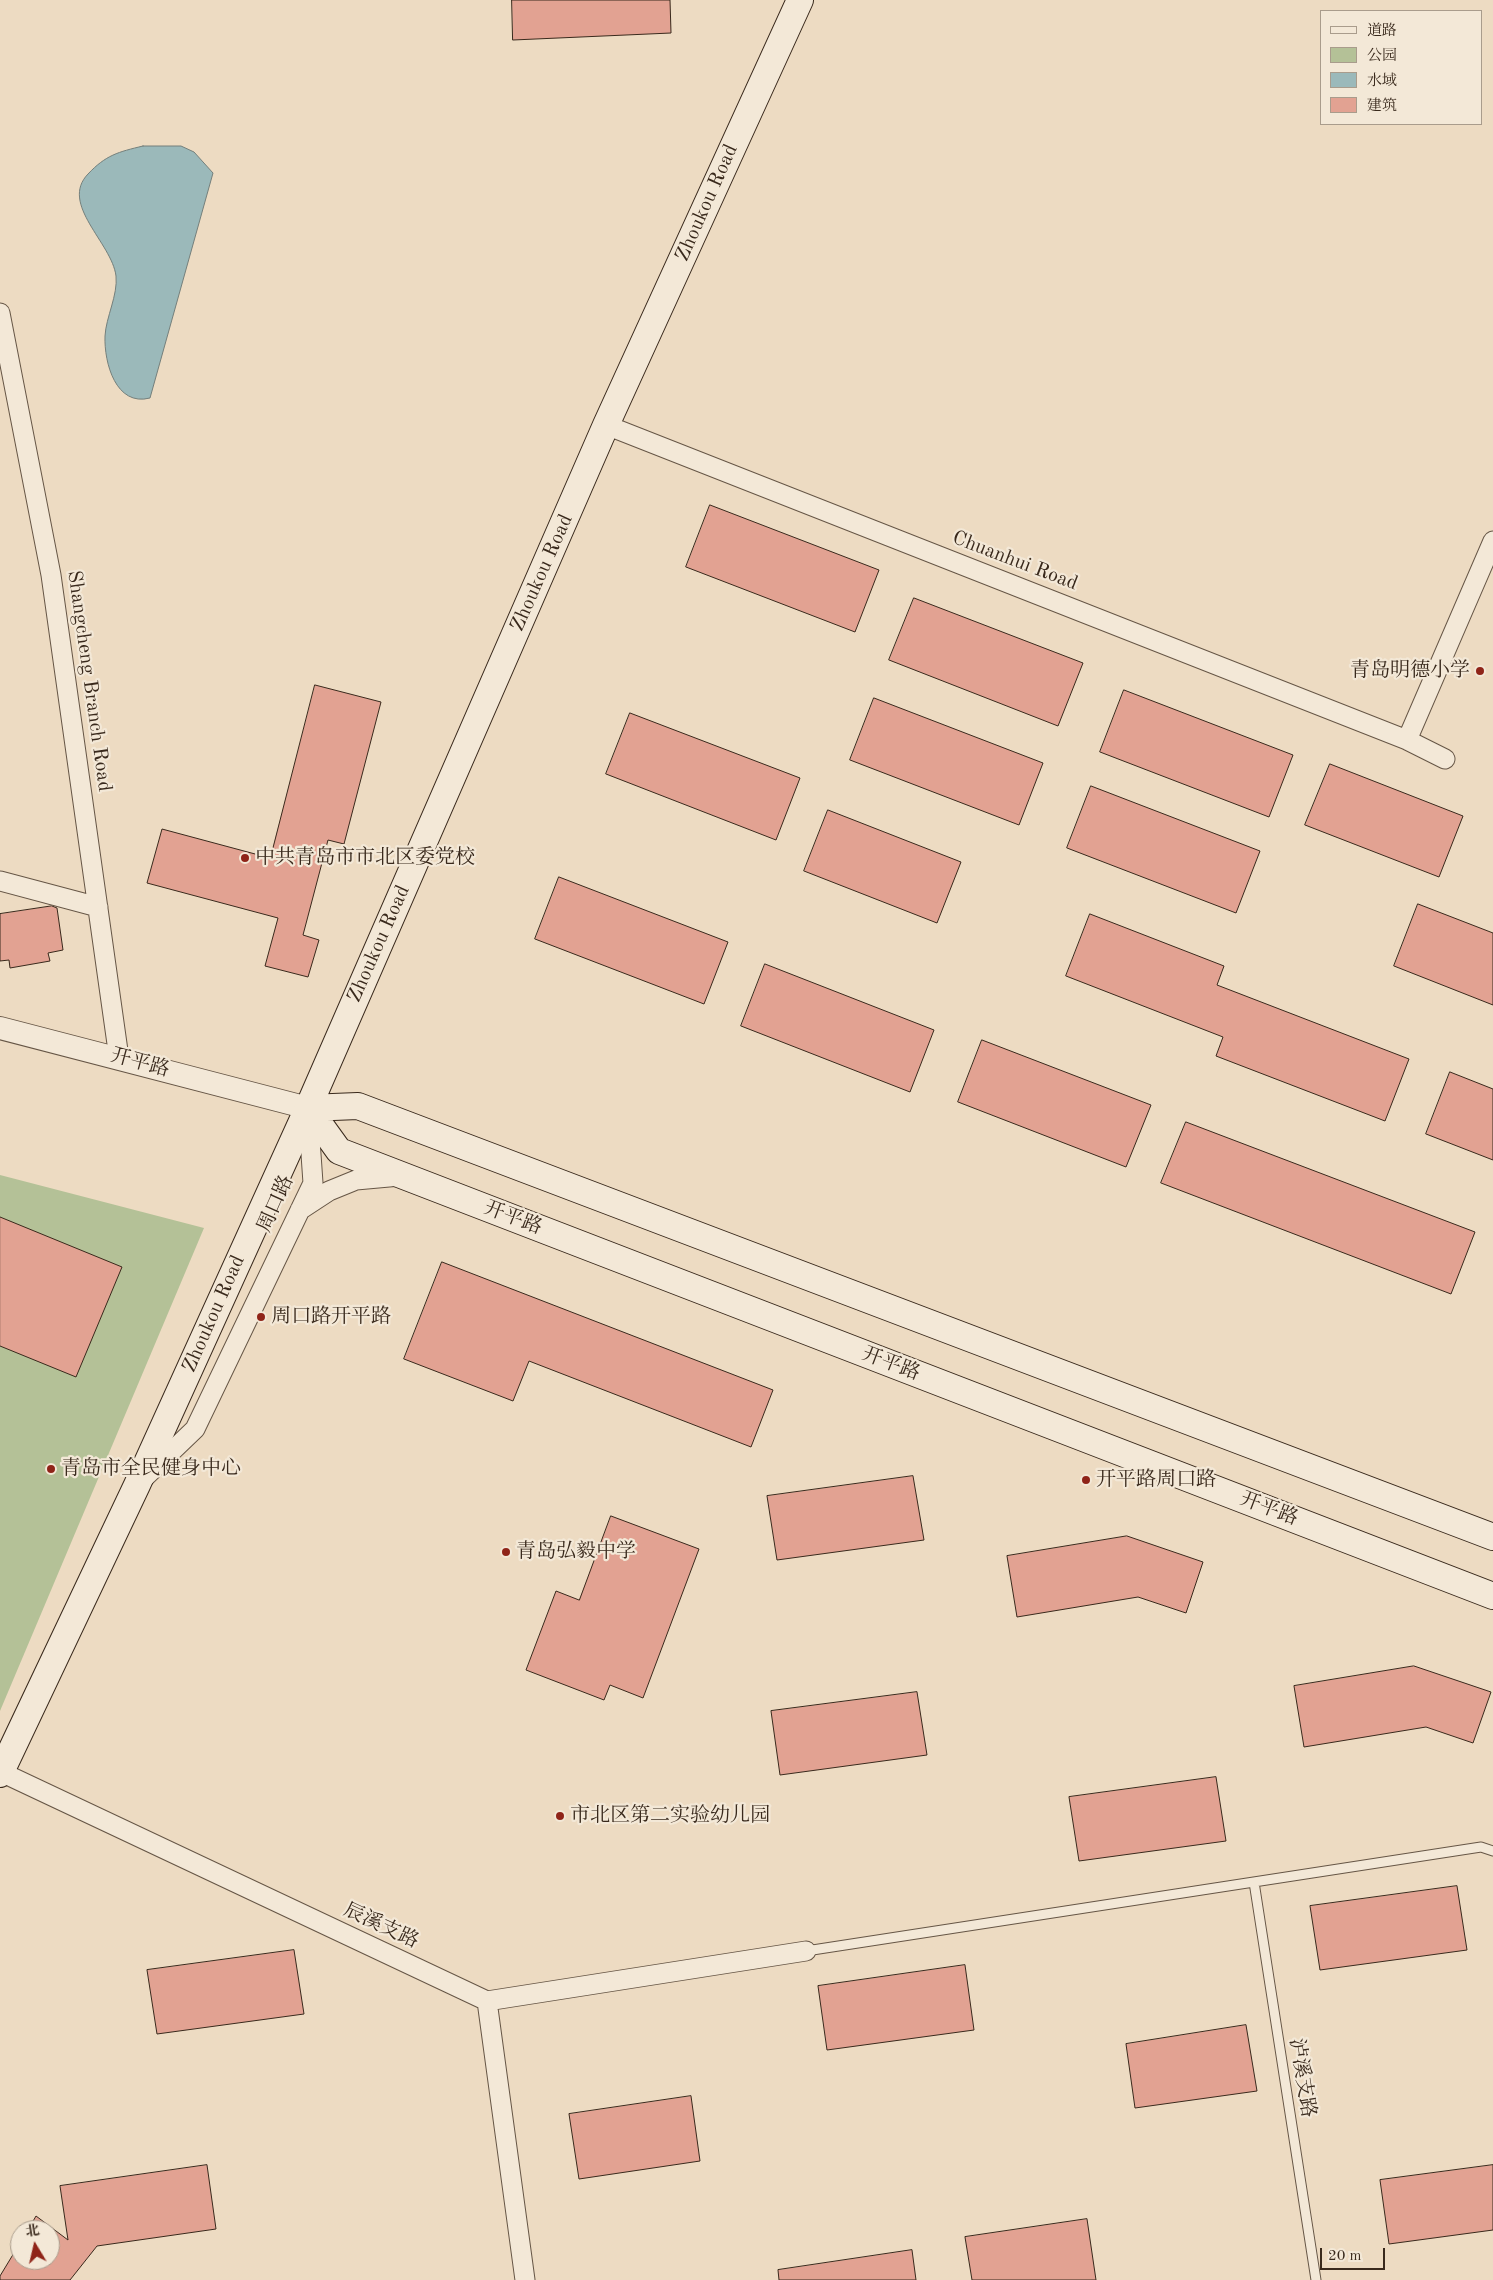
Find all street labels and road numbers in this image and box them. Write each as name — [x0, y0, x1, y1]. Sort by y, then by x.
street label: Zhoukou Road — [670, 141, 744, 265]
street label: Zhoukou Road — [505, 511, 579, 635]
street label: Chuanhui Road — [949, 526, 1081, 596]
street label: Shangcheng Branch Road — [62, 569, 116, 793]
street label: Zhoukou Road — [342, 882, 416, 1006]
street label: 开平路 — [108, 1044, 172, 1082]
street label: 周口路 — [253, 1172, 299, 1236]
street label: 开平路 — [481, 1196, 545, 1240]
street label: Zhoukou Road — [177, 1252, 251, 1376]
street label: 开平路 — [859, 1342, 923, 1386]
street label: 开平路 — [1237, 1487, 1301, 1531]
street label: 辰溪支路 — [340, 1898, 422, 1954]
street label: 泸溪支路 — [1284, 2037, 1320, 2119]

